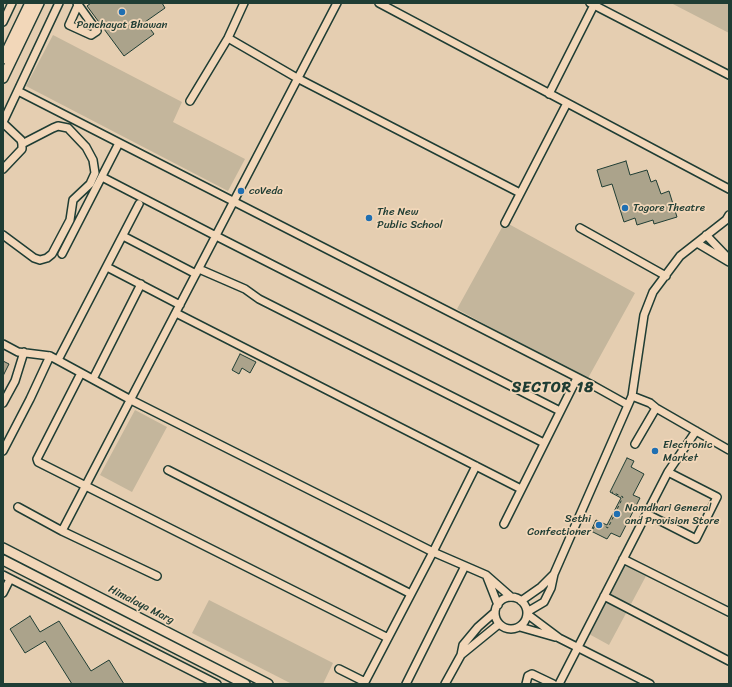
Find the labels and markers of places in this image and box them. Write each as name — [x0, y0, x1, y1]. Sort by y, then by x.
marker: Panchayat Bhawan — [117, 7, 127, 17]
place label: Panchayat Bhawan — [76, 18, 168, 32]
place label: coVeda — [249, 184, 283, 198]
marker: coVeda — [236, 186, 246, 196]
place label: Tagore Theatre — [633, 201, 705, 215]
marker: Tagore Theatre — [620, 203, 630, 213]
place label: The New Public School — [377, 205, 443, 231]
marker: The New Public School — [364, 213, 374, 223]
place label: Electronic Market — [663, 438, 712, 464]
marker: Electronic Market — [650, 446, 660, 456]
place label: Namdhari General and Provision Store — [625, 501, 719, 527]
marker: Namdhari General and Provision Store — [612, 509, 622, 519]
place label: Sethi Confectioner — [527, 512, 591, 538]
marker: Sethi Confectioner — [594, 520, 604, 530]

